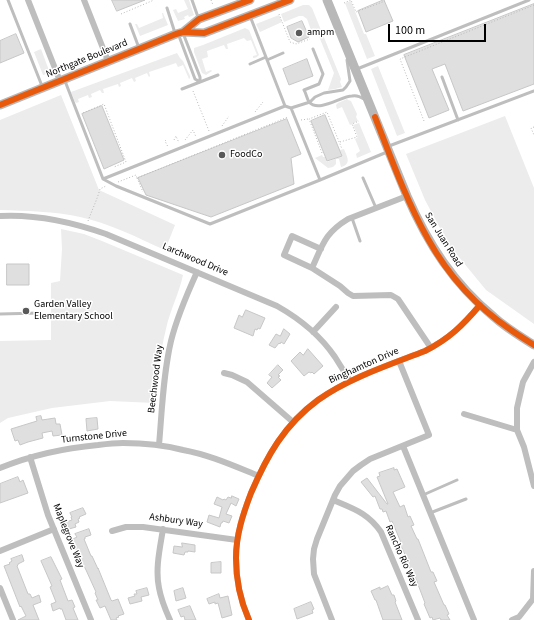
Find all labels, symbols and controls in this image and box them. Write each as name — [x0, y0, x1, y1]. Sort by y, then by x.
scale bar — [390, 16, 488, 42]
text: 100 m — [395, 22, 425, 39]
place label: ampm — [307, 27, 334, 39]
marker: ampm — [294, 28, 304, 38]
street label: Northgate Boulevard — [44, 37, 130, 81]
place label: FoodCo — [230, 149, 262, 161]
marker: FoodCo — [217, 150, 227, 160]
street label: San Juan Road — [421, 211, 465, 269]
street label: Larchwood Drive — [160, 241, 230, 279]
place label: Garden Valley Elementary School — [34, 299, 113, 322]
marker: Garden Valley Elementary School — [21, 306, 31, 316]
street label: Beechwood Way — [146, 344, 166, 414]
street label: Binghamton Drive — [327, 345, 401, 387]
street label: Turnstone Drive — [61, 428, 127, 446]
street label: Maplegrove Way — [50, 502, 86, 570]
street label: Ashbury Way — [148, 511, 204, 531]
street label: Rancho Rio Way — [382, 523, 420, 589]

